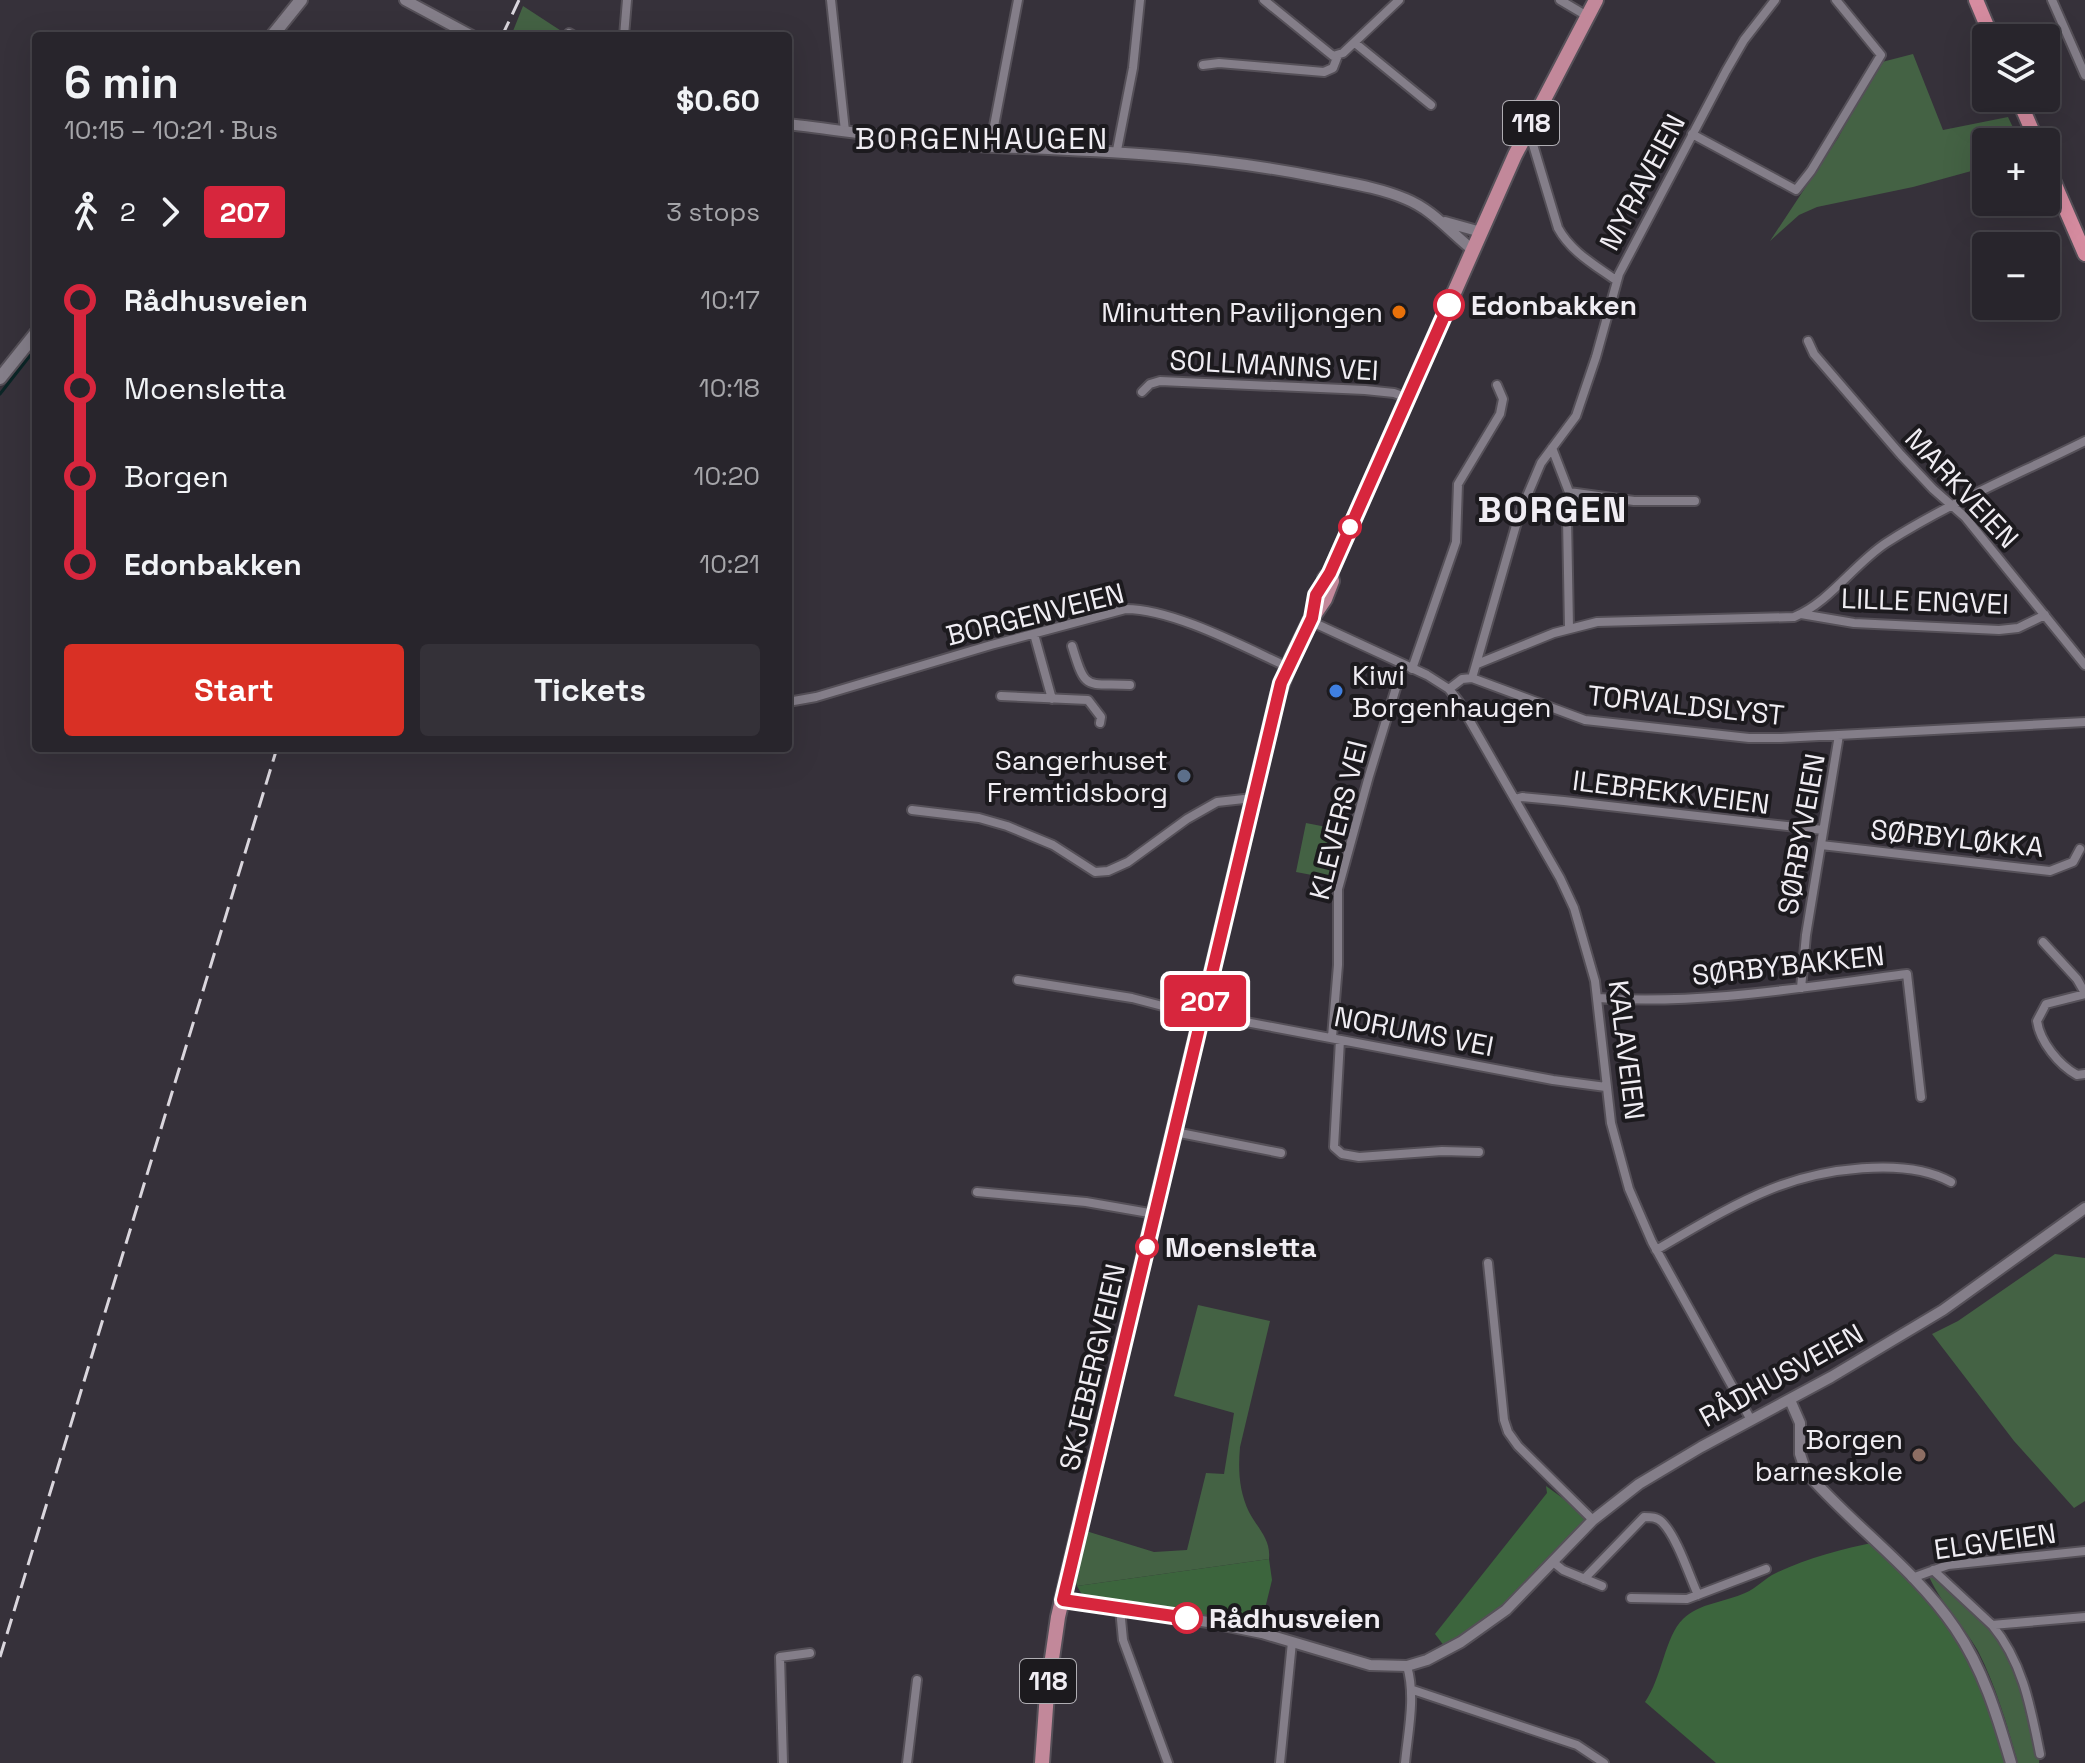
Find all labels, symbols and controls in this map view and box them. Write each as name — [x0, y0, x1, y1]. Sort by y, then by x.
map controls — [1972, 24, 2060, 320]
button: layers — [1972, 24, 2060, 112]
text: 6 min — [64, 55, 179, 111]
text: $0.60 — [676, 81, 760, 120]
road number: 118 — [1503, 101, 1559, 145]
street label: MYRAVEIEN — [1591, 108, 1693, 256]
text: 10:15 – 10:21 · Bus — [64, 113, 278, 147]
district label: BORGENHAUGEN — [855, 119, 1109, 158]
button: + — [1972, 128, 2060, 216]
icon: walk — [64, 190, 108, 234]
icon: forward — [148, 190, 192, 234]
text: 207 — [220, 194, 269, 230]
text: 2 — [120, 195, 136, 229]
text: 3 stops — [666, 195, 760, 229]
button: − — [1972, 232, 2060, 320]
text: Rådhusveien — [124, 281, 308, 320]
text: 10:17 — [700, 283, 760, 317]
place label: Edonbakken — [1471, 287, 1637, 323]
marker: Edonbakken — [1434, 290, 1464, 320]
place label: Minutten Paviljongen — [1101, 294, 1383, 330]
marker: Minutten Paviljongen — [1390, 303, 1408, 321]
street label: SOLLMANNS VEI — [1168, 342, 1380, 388]
text: Moensletta — [124, 369, 286, 408]
text: 10:18 — [699, 371, 760, 405]
street label: MARKVEIEN — [1897, 421, 2027, 555]
text: Borgen — [124, 457, 229, 496]
text: 10:20 — [694, 459, 760, 493]
district label: BORGEN — [1478, 487, 1628, 533]
unlabelled marker — [1339, 516, 1361, 538]
text: Edonbakken — [124, 545, 302, 584]
text: 10:21 — [699, 547, 760, 581]
street label: BORGENVEIEN — [942, 575, 1128, 653]
street label: LILLE ENGVEI — [1840, 580, 2010, 622]
button: Start — [64, 644, 404, 736]
button: Tickets — [420, 644, 760, 736]
place label: Kiwi Borgenhaugen — [1352, 657, 1551, 725]
street label: TORVALDSLYST — [1586, 677, 1786, 733]
marker: Kiwi Borgenhaugen — [1327, 682, 1345, 700]
street label: KLEVERS VEI — [1301, 737, 1375, 903]
place label: Sangerhuset Fremtidsborg — [987, 742, 1168, 810]
street label: SØRBYVEIEN — [1769, 751, 1833, 917]
street label: ILEBREKKVEIEN — [1570, 762, 1772, 822]
marker: Sangerhuset Fremtidsborg — [1175, 767, 1193, 785]
street label: SØRBYLØKKA — [1869, 811, 2045, 865]
street label: SØRBYBAKKEN — [1690, 937, 1886, 993]
line badge: 207 — [1159, 975, 1251, 1027]
street label: KALAVEIEN — [1601, 978, 1653, 1122]
text: 207 — [1180, 983, 1230, 1019]
street label: NORUMS VEI — [1331, 998, 1497, 1064]
place label: Moensletta — [1165, 1229, 1317, 1265]
marker: Moensletta — [1136, 1236, 1158, 1258]
street label: SKJEBERGVEIEN — [1051, 1260, 1133, 1474]
street label: RÅDHUSVEIEN — [1693, 1315, 1869, 1435]
place label: Borgen barneskole — [1755, 1421, 1903, 1489]
marker: Borgen barneskole — [1910, 1446, 1928, 1464]
street label: ELGVEIEN — [1932, 1515, 2058, 1567]
place label: Rådhusveien — [1209, 1600, 1381, 1636]
marker: Rådhusveien — [1172, 1603, 1202, 1633]
road number: 118 — [1020, 1659, 1076, 1703]

